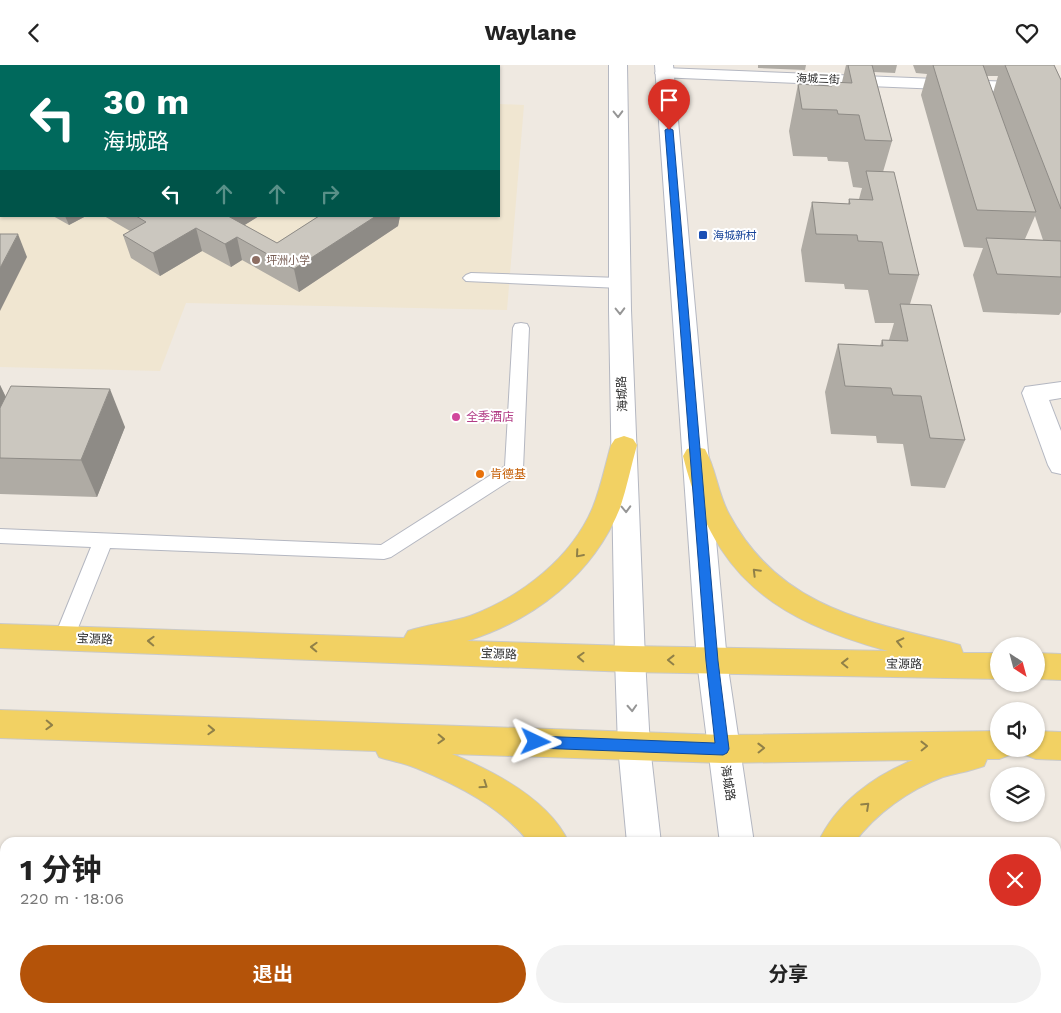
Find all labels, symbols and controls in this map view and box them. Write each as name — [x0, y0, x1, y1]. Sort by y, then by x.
icon: back — [20, 19, 48, 47]
icon: heart — [1013, 19, 1041, 47]
text: Waylane — [485, 20, 576, 45]
street label: 海城三街 — [796, 72, 840, 86]
pin — [648, 79, 690, 130]
text: 30 m — [103, 81, 189, 123]
icon: left — [20, 85, 85, 150]
icon: arrive — [655, 86, 683, 114]
one-way arrow — [613, 110, 623, 118]
text: 海城路 — [103, 129, 169, 154]
icon: left — [157, 180, 185, 208]
icon: ahead — [210, 180, 238, 208]
icon: ahead — [263, 180, 291, 208]
icon: right — [316, 180, 344, 208]
marker: 海城新村 — [697, 229, 709, 241]
place label: 海城新村 — [713, 229, 757, 242]
marker: 坪洲小学 — [250, 254, 262, 266]
place label: 坪洲小学 — [266, 254, 310, 267]
one-way arrow — [615, 308, 625, 315]
street label: 海城路 — [614, 376, 630, 412]
place label: 全季酒店 — [466, 410, 514, 424]
marker: 全季酒店 — [450, 411, 462, 423]
place label: 肯德基 — [490, 467, 526, 481]
marker: 肯德基 — [474, 468, 486, 480]
one-way arrow — [620, 505, 631, 513]
one-way arrow — [576, 548, 585, 557]
one-way arrow — [753, 569, 762, 578]
street label: 宝源路 — [77, 631, 113, 647]
one-way arrow — [147, 636, 155, 647]
one-way arrow — [896, 637, 905, 648]
north arrow — [990, 637, 1045, 693]
map controls — [990, 637, 1045, 822]
one-way arrow — [309, 642, 317, 653]
street label: 宝源路 — [481, 646, 517, 662]
one-way arrow — [577, 652, 585, 663]
one-way arrow — [667, 655, 674, 665]
street label: 宝源路 — [886, 657, 922, 671]
one-way arrow — [841, 658, 848, 668]
button: sound — [990, 702, 1045, 757]
one-way arrow — [627, 704, 638, 712]
position arrow — [509, 715, 561, 767]
one-way arrow — [45, 720, 53, 731]
one-way arrow — [207, 725, 215, 736]
one-way arrow — [438, 733, 446, 744]
one-way arrow — [920, 741, 928, 751]
one-way arrow — [758, 743, 765, 753]
street label: 海城路 — [718, 764, 738, 802]
button: layers — [990, 767, 1045, 822]
one-way arrow — [479, 779, 488, 788]
one-way arrow — [861, 803, 870, 812]
text: 1 分钟 — [20, 852, 102, 887]
button: close — [989, 854, 1041, 906]
text: 220 m · 18:06 — [20, 889, 124, 908]
button: 退出 — [20, 945, 526, 1003]
button: 分享 — [536, 945, 1041, 1003]

